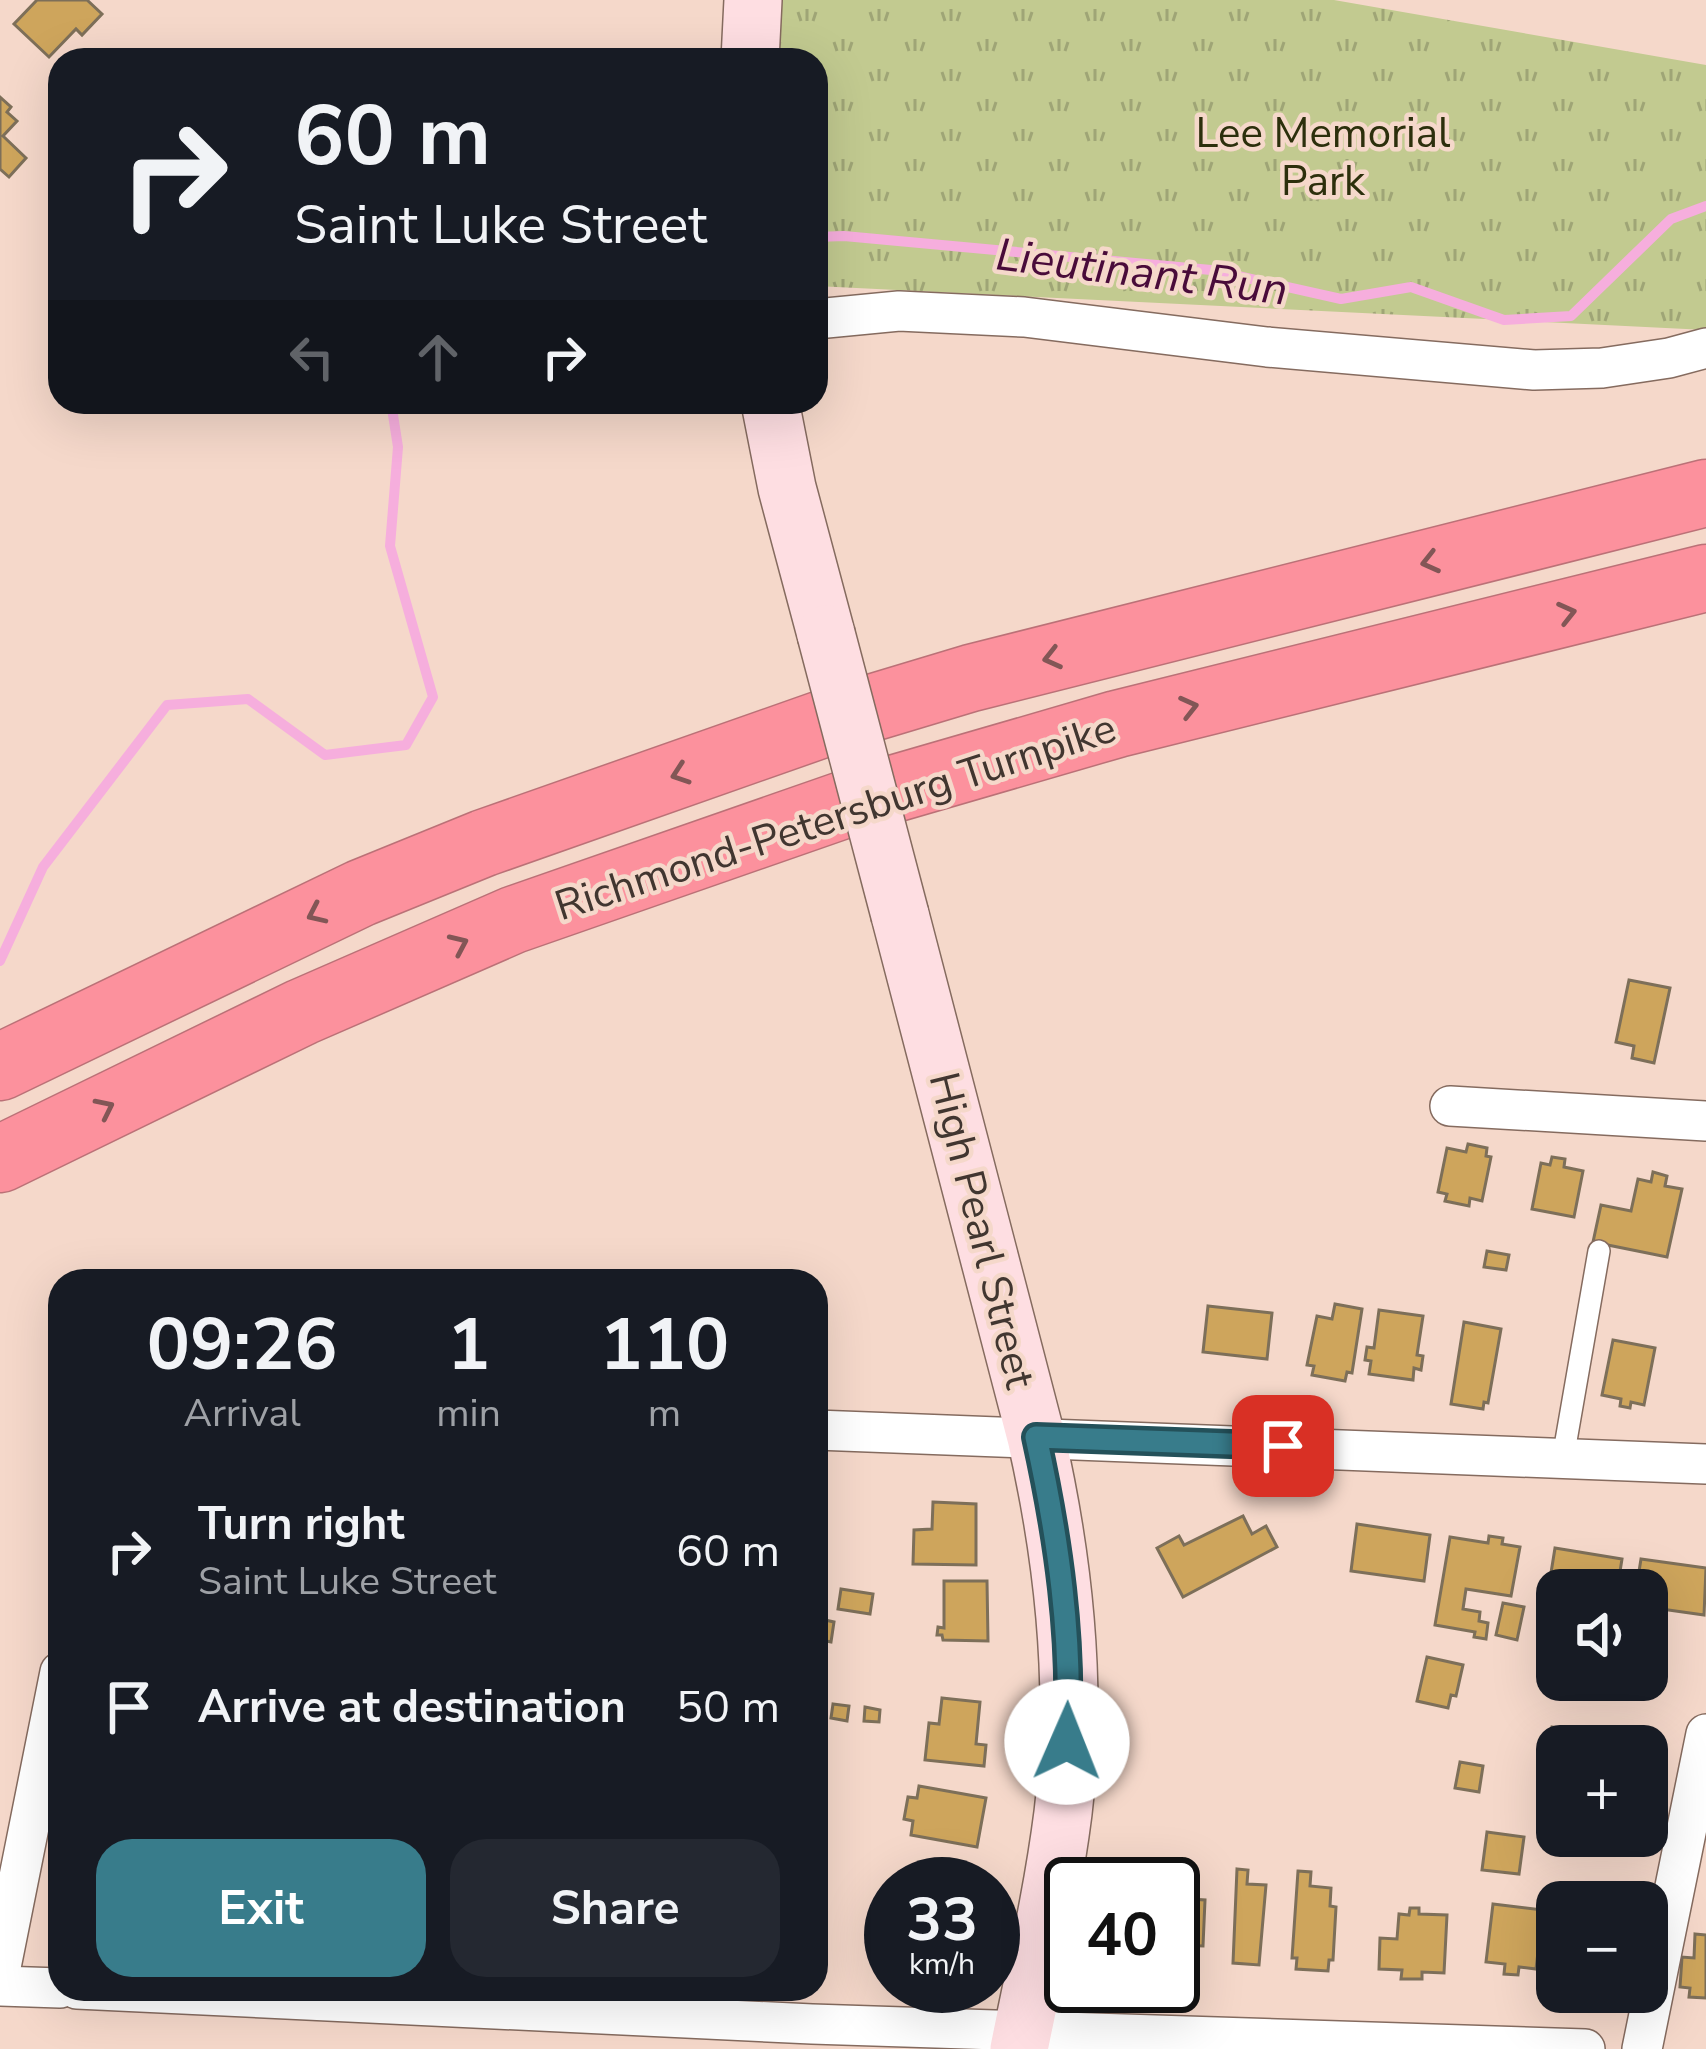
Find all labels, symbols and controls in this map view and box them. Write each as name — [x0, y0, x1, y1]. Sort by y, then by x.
text: 60 m — [294, 79, 491, 194]
icon: right — [96, 96, 252, 252]
park label: Lee Memorial Park — [1195, 105, 1451, 210]
text: Saint Luke Street — [294, 188, 707, 262]
water label: Lieutinant Run — [992, 224, 1291, 321]
icon: left — [279, 324, 345, 390]
icon: ahead — [405, 324, 471, 390]
icon: right — [531, 324, 597, 390]
one-way arrow — [1420, 548, 1440, 573]
one-way arrow — [1556, 602, 1577, 627]
one-way arrow — [1042, 644, 1062, 669]
one-way arrow — [1178, 696, 1198, 721]
street label: Richmond-Petersburg Turnpike — [548, 700, 1123, 935]
one-way arrow — [670, 760, 691, 784]
one-way arrow — [307, 900, 328, 923]
one-way arrow — [447, 934, 468, 958]
street label: High Pearl Street — [915, 1066, 1048, 1395]
one-way arrow — [93, 1099, 114, 1122]
text: 09:26 — [147, 1296, 337, 1394]
text: 1 — [447, 1296, 490, 1394]
text: 110 — [600, 1296, 729, 1394]
text: Arrival — [183, 1387, 301, 1440]
text: min — [436, 1387, 501, 1440]
text: m — [648, 1387, 681, 1440]
pin — [1232, 1395, 1334, 1497]
icon: arrive — [1250, 1413, 1316, 1479]
text: Turn right — [198, 1494, 405, 1555]
icon: right — [96, 1518, 162, 1584]
text: 60 m — [676, 1521, 780, 1582]
text: Saint Luke Street — [198, 1555, 496, 1608]
map controls — [1536, 1569, 1668, 2013]
button: sound — [1536, 1569, 1668, 1701]
icon: arrive — [96, 1674, 162, 1740]
text: Arrive at destination — [198, 1677, 626, 1738]
text: 50 m — [676, 1677, 780, 1738]
position arrow — [1004, 1679, 1130, 1805]
button: + — [1536, 1725, 1668, 1857]
button: Exit — [96, 1839, 426, 1977]
button: Share — [450, 1839, 780, 1977]
speed limit sign: 40 — [1044, 1857, 1200, 2013]
text: 33 — [906, 1879, 978, 1961]
button: − — [1536, 1881, 1668, 2013]
text: km/h — [909, 1944, 975, 1985]

